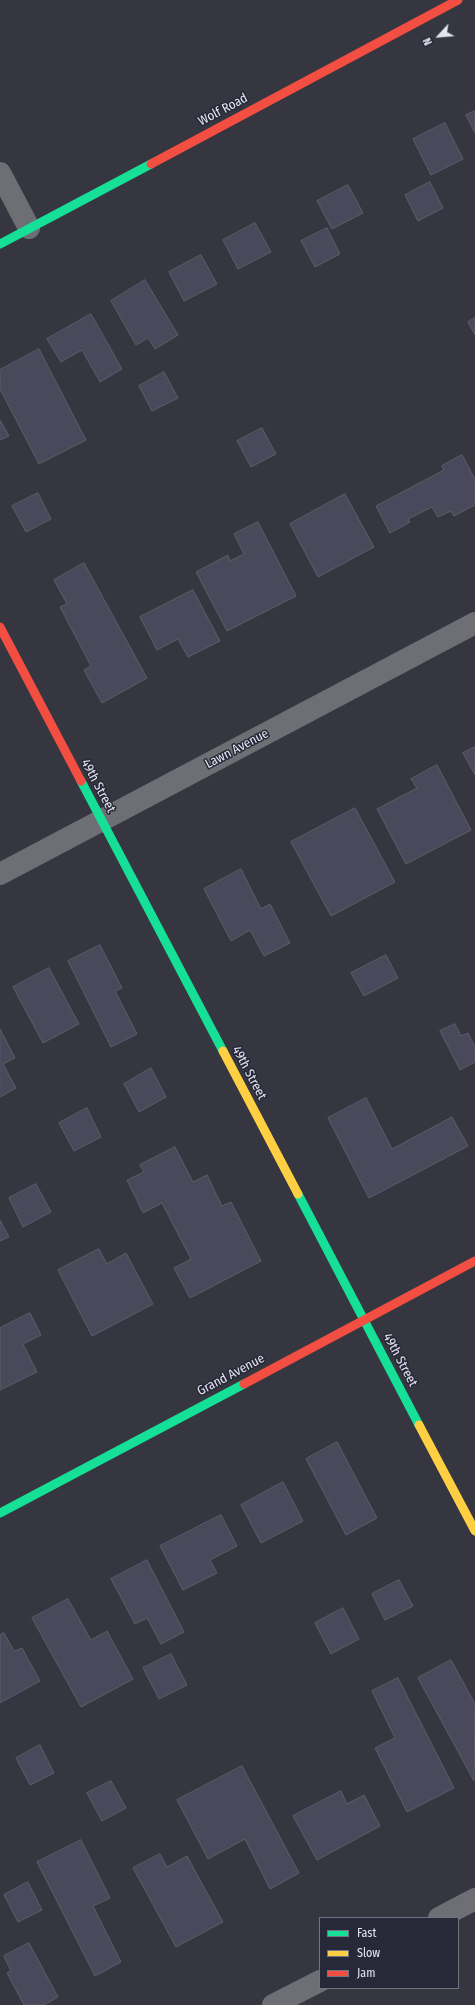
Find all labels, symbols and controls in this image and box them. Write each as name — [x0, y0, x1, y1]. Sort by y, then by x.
north arrow — [419, 16, 459, 56]
text: N — [420, 36, 435, 47]
street label: Wolf Road — [196, 90, 250, 130]
street label: Lawn Avenue — [203, 726, 271, 772]
street label: 49th Street — [77, 757, 119, 815]
street label: 49th Street — [228, 1044, 270, 1102]
street label: 49th Street — [379, 1331, 421, 1389]
street label: Grand Avenue — [195, 1351, 267, 1399]
legend — [319, 1917, 459, 1989]
text: Fast — [357, 1926, 376, 1940]
text: Slow — [357, 1946, 380, 1960]
text: Jam — [357, 1966, 375, 1980]

